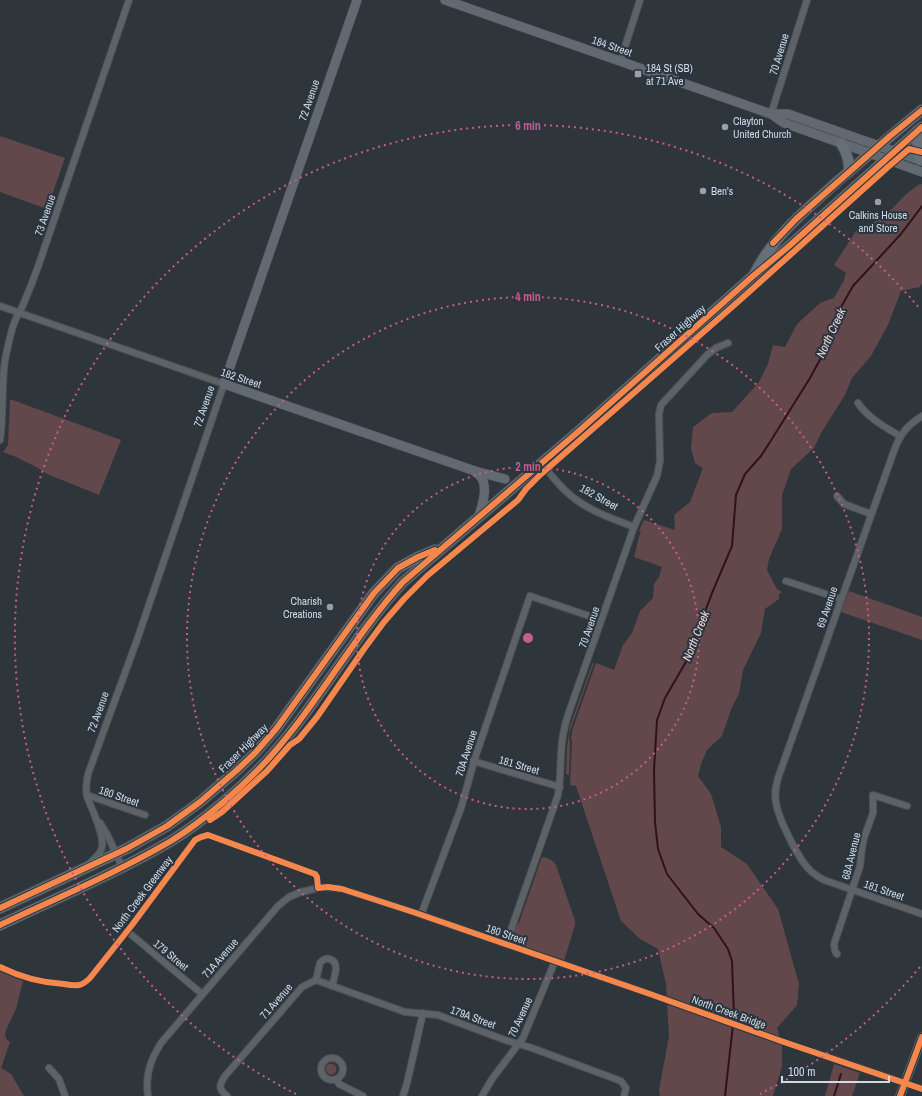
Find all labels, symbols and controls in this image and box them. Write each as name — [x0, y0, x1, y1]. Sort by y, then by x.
street label: 70 Avenue — [766, 32, 792, 76]
street label: 184 Street — [590, 33, 634, 60]
place label: 184 St (SB) at 71 Ave — [646, 61, 693, 88]
marker: 184 St (SB) at 71 Ave — [633, 69, 643, 79]
street label: 72 Avenue — [295, 78, 323, 122]
place label: Clayton United Church — [733, 114, 791, 141]
text: 6 min — [515, 118, 541, 134]
marker: Clayton United Church — [720, 122, 730, 132]
place label: Ben's — [711, 184, 734, 198]
marker: Ben's — [698, 186, 708, 196]
street label: 73 Avenue — [31, 193, 59, 237]
marker: Calkins House and Store — [873, 197, 883, 207]
place label: Calkins House and Store — [849, 208, 907, 235]
text: 4 min — [515, 289, 541, 305]
street label: Fraser Highway — [652, 301, 709, 355]
water label: North Creek — [813, 305, 850, 360]
street label: 182 Street — [219, 365, 263, 391]
street label: 72 Avenue — [190, 384, 218, 428]
text: 2 min — [515, 459, 541, 475]
street label: 182 Street — [577, 481, 621, 513]
street label: 69 Avenue — [813, 585, 841, 629]
place label: Charish Creations — [283, 594, 322, 621]
marker: Charish Creations — [325, 602, 335, 612]
street label: 70 Avenue — [575, 605, 603, 649]
water label: North Creek — [679, 607, 714, 664]
centre of rings — [521, 631, 535, 645]
street label: 72 Avenue — [84, 690, 112, 734]
street label: Fraser Highway — [216, 720, 271, 775]
street label: 70A Avenue — [452, 728, 480, 778]
street label: 181 Street — [497, 753, 541, 778]
street label: 180 Street — [97, 783, 141, 810]
street label: 68A Avenue — [838, 831, 864, 881]
street label: North Creek Greenway — [109, 853, 176, 935]
street label: 181 Street — [862, 877, 906, 904]
street label: 180 Street — [484, 921, 528, 948]
street label: 71A Avenue — [199, 935, 241, 981]
street label: 179 Street — [151, 936, 192, 974]
street label: 71 Avenue — [257, 980, 295, 1022]
street label: North Creek Bridge — [690, 992, 768, 1032]
street label: 70 Avenue — [505, 995, 535, 1039]
street label: 179A Street — [448, 1002, 498, 1032]
scale bar — [782, 1058, 889, 1084]
text: 100 m — [788, 1064, 815, 1080]

